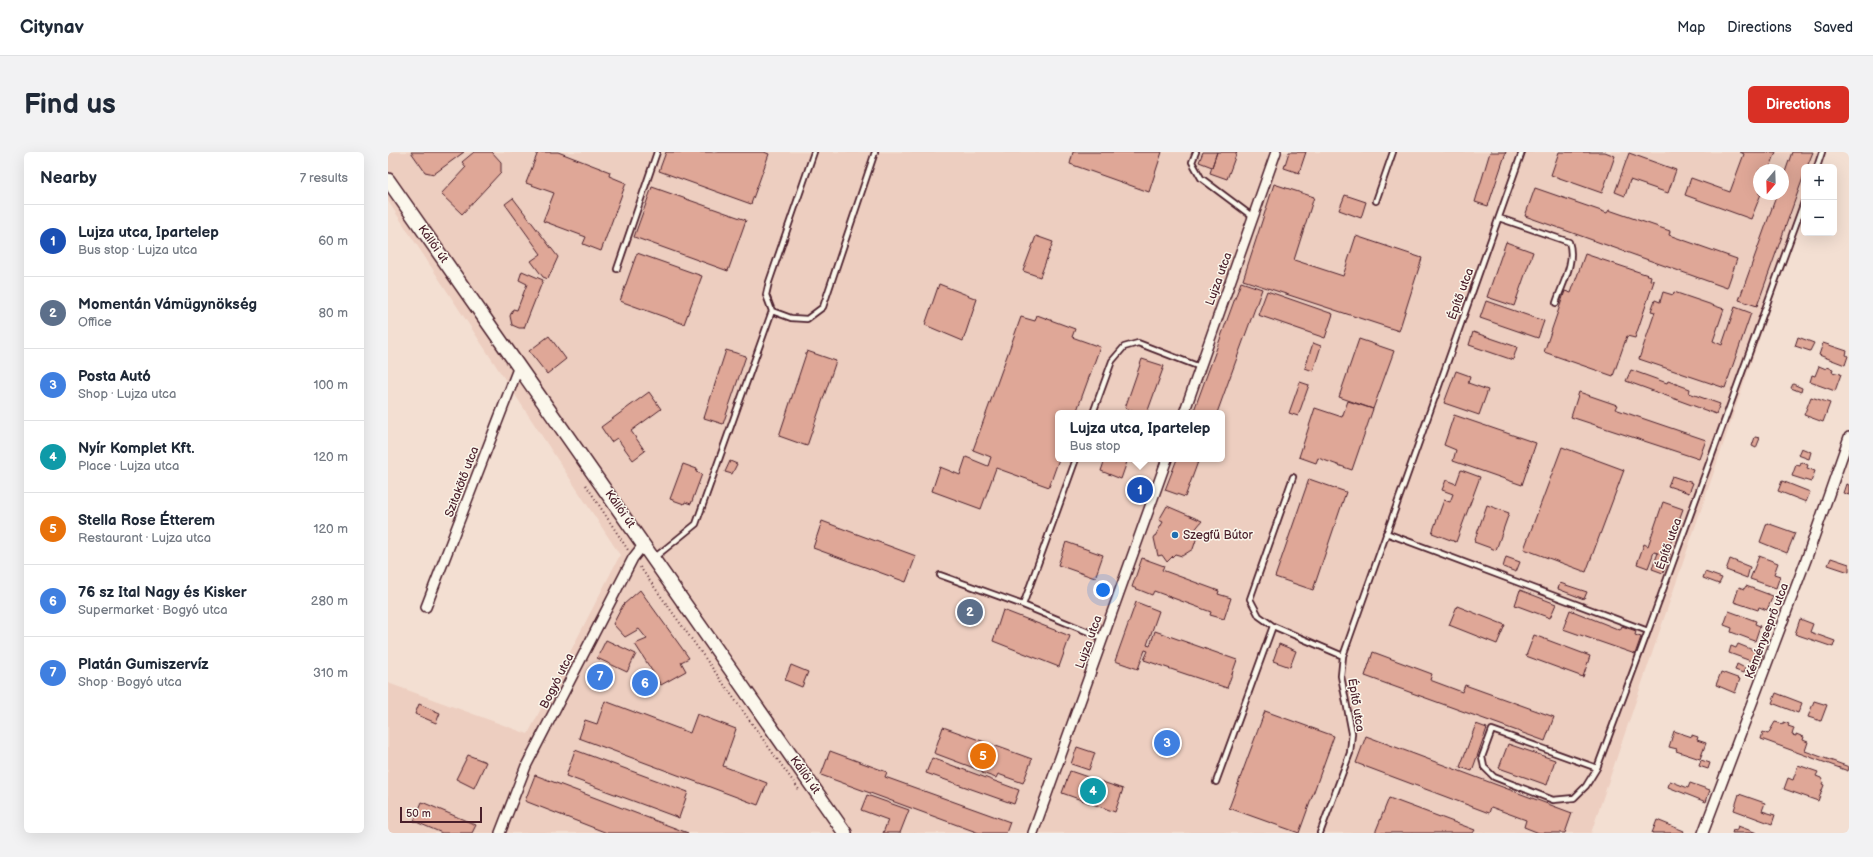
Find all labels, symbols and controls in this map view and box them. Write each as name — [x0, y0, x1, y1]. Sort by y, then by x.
text: Citynav — [20, 16, 84, 39]
text: Map — [1677, 19, 1705, 36]
text: Directions — [1727, 19, 1792, 36]
text: Saved — [1814, 19, 1853, 36]
button: Directions — [1748, 86, 1849, 123]
text: Find us — [24, 88, 116, 121]
north arrow — [1753, 164, 1789, 200]
map controls — [1801, 164, 1837, 236]
button: + — [1801, 164, 1837, 200]
text: Nearby — [40, 168, 97, 188]
text: 7 results — [300, 170, 348, 186]
button: − — [1801, 200, 1837, 236]
street label: Kállói út — [415, 222, 452, 266]
text: Lujza utca, Ipartelep — [78, 223, 219, 242]
text: 1 — [50, 233, 56, 249]
text: 60 m — [318, 233, 348, 249]
text: Bus stop · Lujza utca — [78, 242, 197, 258]
street label: Lujza utca — [1203, 250, 1236, 308]
street label: Építő utca — [1444, 266, 1477, 322]
text: Momentán Vámügynökség — [78, 295, 257, 314]
text: 2 — [49, 305, 57, 321]
text: 80 m — [319, 305, 348, 321]
text: Office — [78, 314, 112, 330]
text: Posta Autó — [78, 367, 151, 386]
text: 3 — [49, 377, 57, 393]
text: 100 m — [313, 377, 348, 393]
text: Shop · Lujza utca — [78, 386, 176, 402]
popup — [1055, 410, 1225, 462]
text: Lujza utca, Ipartelep — [1070, 419, 1210, 438]
text: Bus stop — [1070, 438, 1121, 454]
text: Nyír Komplet Kft. — [78, 439, 195, 458]
street label: Szitakötő utca — [442, 444, 482, 520]
text: 4 — [49, 449, 57, 465]
text: 120 m — [313, 449, 348, 465]
text: Place · Lujza utca — [78, 458, 179, 474]
pin: 1 — [1127, 475, 1153, 505]
street label: Kállói út — [602, 487, 639, 531]
text: Stella Rose Étterem — [78, 511, 215, 530]
street label: Építő utca — [1652, 516, 1685, 572]
text: 5 — [49, 521, 57, 537]
text: 120 m — [313, 521, 348, 537]
place label: Szegfű Bútor — [1183, 528, 1253, 543]
text: Restaurant · Lujza utca — [78, 530, 211, 546]
marker: Szegfű Bútor — [1170, 530, 1180, 540]
your location — [1093, 580, 1113, 600]
street label: Kéményseprő utca — [1742, 581, 1792, 681]
text: 76 sz Ital Nagy és Kisker — [78, 583, 247, 602]
text: 6 — [49, 593, 57, 609]
text: 280 m — [311, 593, 348, 609]
pin: 2 — [957, 597, 983, 627]
text: Supermarket · Bogyó utca — [78, 602, 228, 618]
street label: Lujza utca — [1073, 613, 1106, 671]
street label: Bogyó utca — [537, 651, 577, 711]
text: Platán Gumiszervíz — [78, 655, 209, 674]
pin: 7 — [587, 662, 613, 692]
text: 7 — [49, 665, 57, 681]
text: 310 m — [313, 665, 348, 681]
pin: 6 — [632, 668, 658, 698]
text: Shop · Bogyó utca — [78, 674, 182, 690]
street label: Építő utca — [1344, 677, 1369, 733]
pin: 3 — [1154, 728, 1180, 758]
pin: 5 — [970, 741, 996, 771]
street label: Kállói út — [787, 753, 824, 797]
pin: 4 — [1080, 776, 1106, 806]
scale bar — [400, 805, 482, 824]
text: 50 m — [406, 807, 431, 820]

